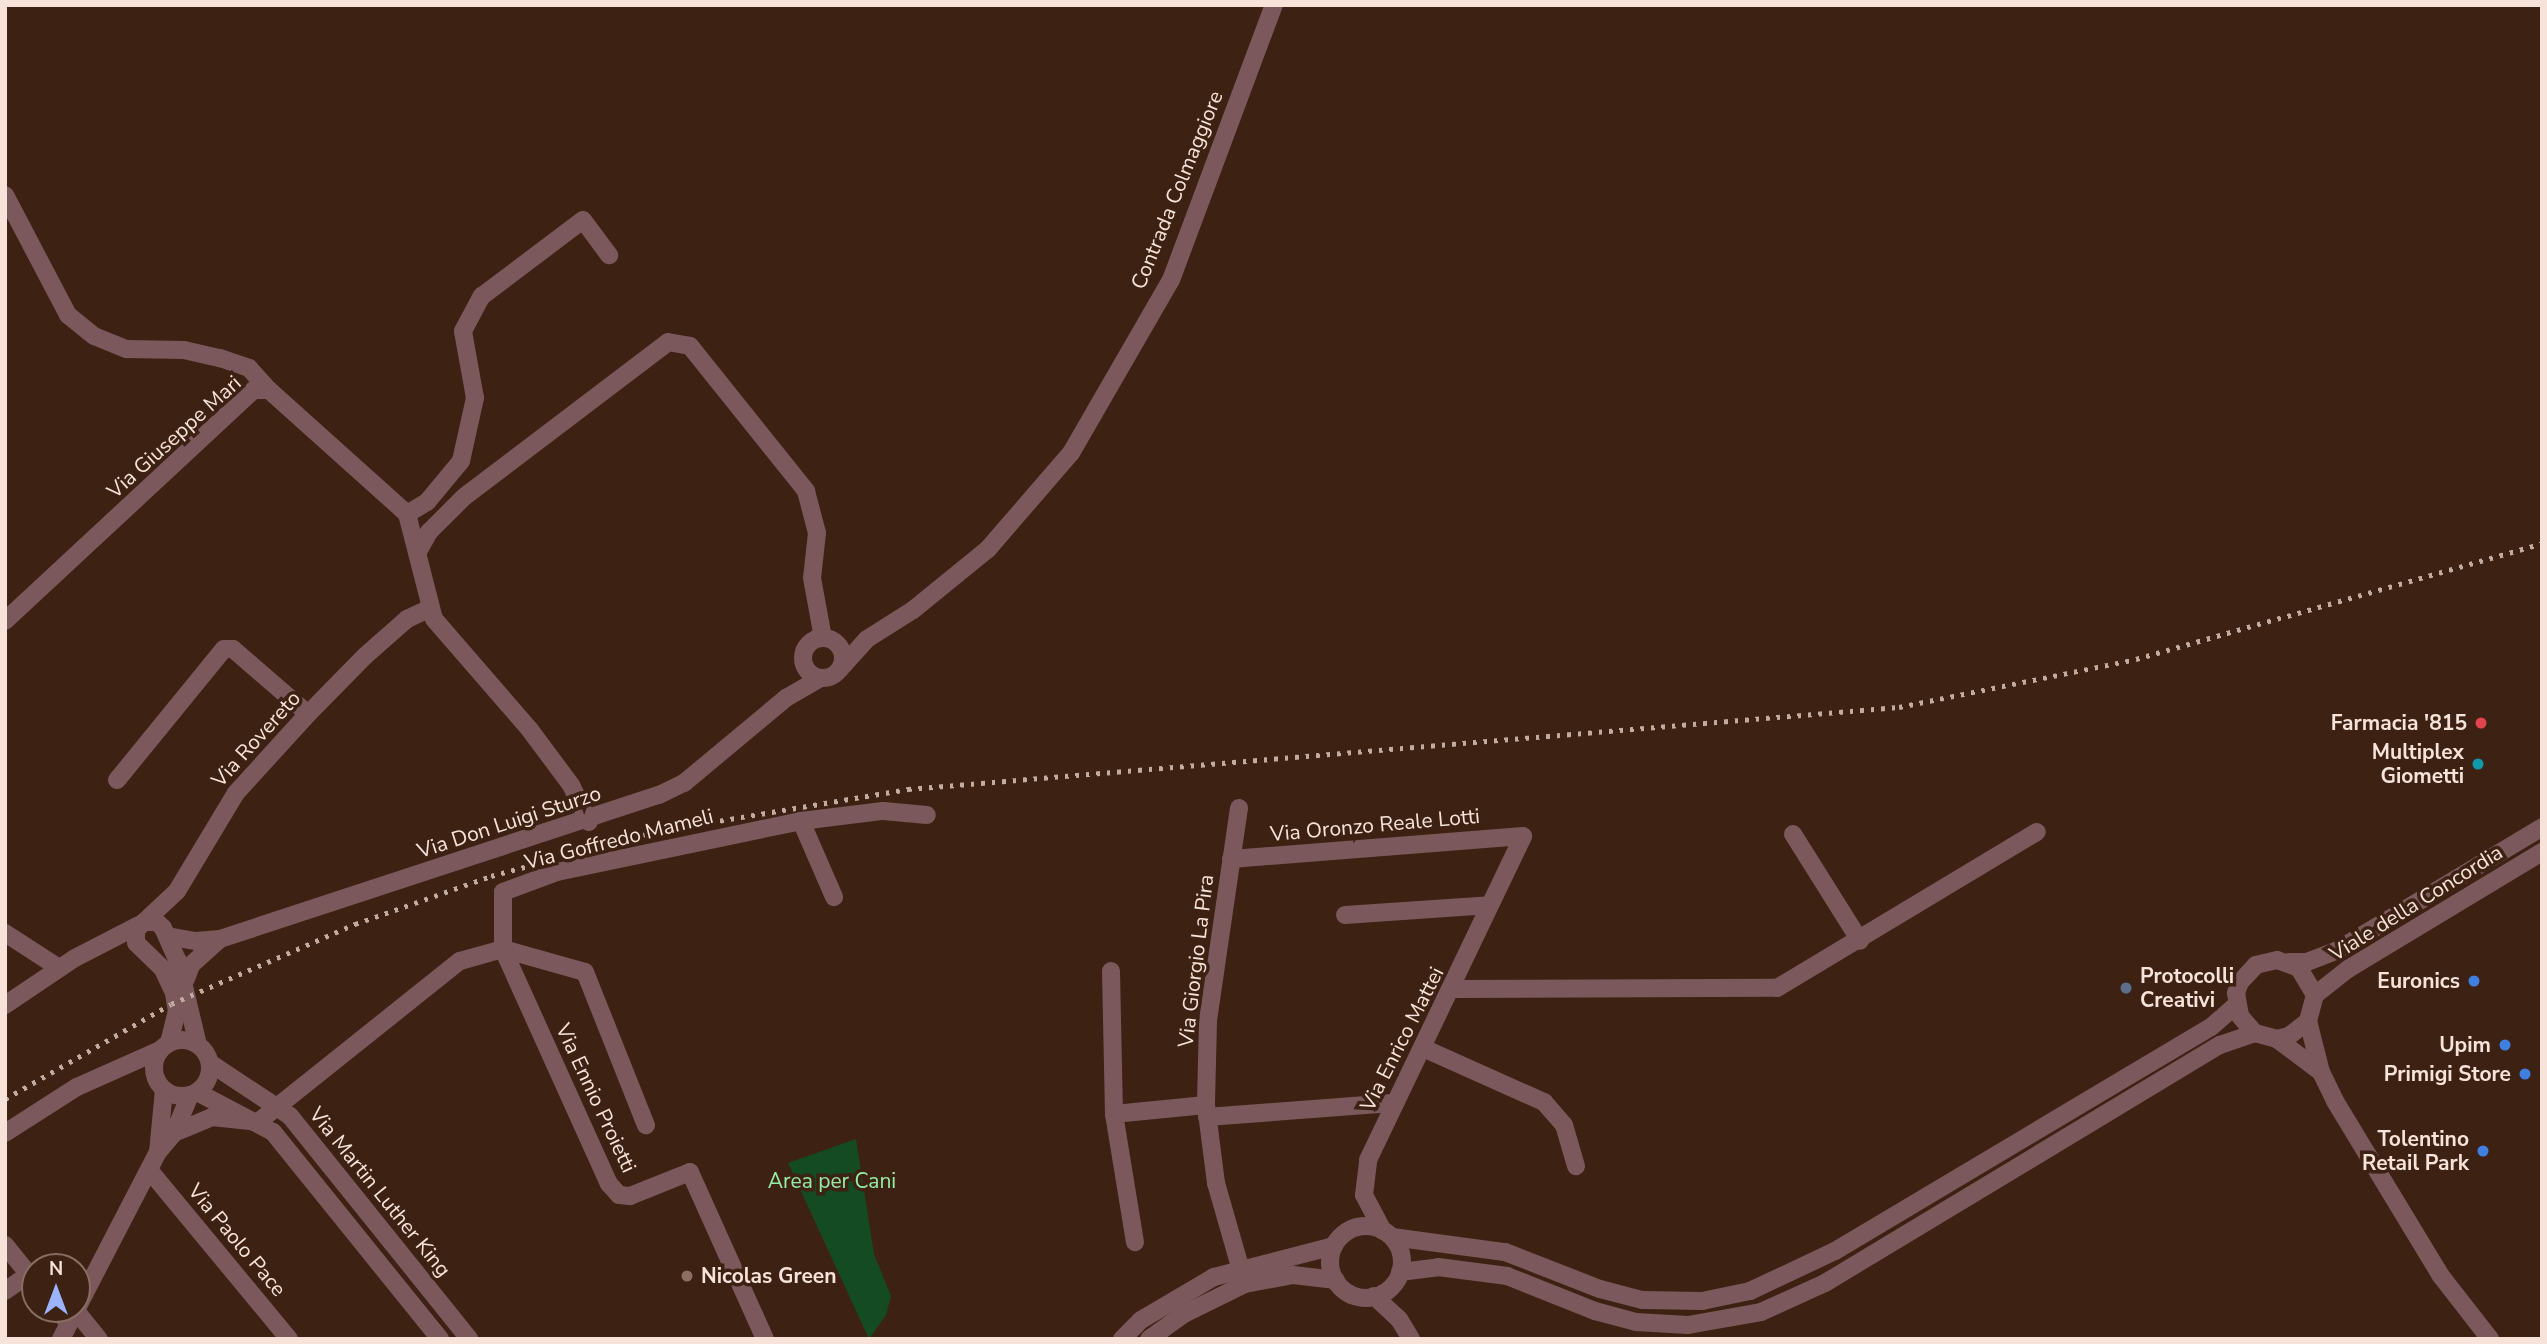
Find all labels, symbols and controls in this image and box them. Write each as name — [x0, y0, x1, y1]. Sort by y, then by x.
street label: Contrada Colmaggiore — [1126, 87, 1228, 293]
street label: Via Giuseppe Mari — [102, 370, 246, 504]
street label: Via Rovereto — [206, 686, 306, 792]
place label: Farmacia '815 — [2331, 710, 2467, 736]
marker: Farmacia '815 — [2473, 715, 2489, 731]
place label: Multiplex Giometti — [2372, 739, 2464, 789]
marker: Multiplex Giometti — [2470, 756, 2486, 772]
street label: Via Don Luigi Sturzo — [414, 780, 604, 864]
street label: Via Goffredo Mameli — [522, 803, 716, 875]
street label: Via Oronzo Reale Lotti — [1269, 803, 1481, 847]
street label: Viale della Concordia — [2325, 839, 2507, 967]
street label: Via Giorgio La Pira — [1173, 873, 1219, 1049]
street label: Via Enrico Mattei — [1355, 963, 1449, 1115]
place label: Protocolli Creativi — [2140, 963, 2234, 1013]
place label: Euronics — [2377, 968, 2460, 994]
marker: Euronics — [2466, 973, 2482, 989]
marker: Protocolli Creativi — [2118, 980, 2134, 996]
street label: Via Ennio Proietti — [550, 1020, 642, 1176]
place label: Upim — [2439, 1032, 2491, 1058]
marker: Upim — [2497, 1037, 2513, 1053]
place label: Primigi Store — [2384, 1061, 2511, 1087]
marker: Primigi Store — [2517, 1066, 2533, 1082]
street label: Via Martin Luther King — [304, 1102, 456, 1282]
place label: Tolentino Retail Park — [2362, 1126, 2469, 1176]
marker: Tolentino Retail Park — [2475, 1143, 2491, 1159]
park label: Area per Cani — [768, 1168, 896, 1194]
street label: Via Paolo Pace — [183, 1179, 291, 1301]
north arrow — [21, 1253, 91, 1323]
text: N — [49, 1256, 63, 1282]
place label: Nicolas Green — [701, 1263, 837, 1289]
marker: Nicolas Green — [679, 1268, 695, 1284]

